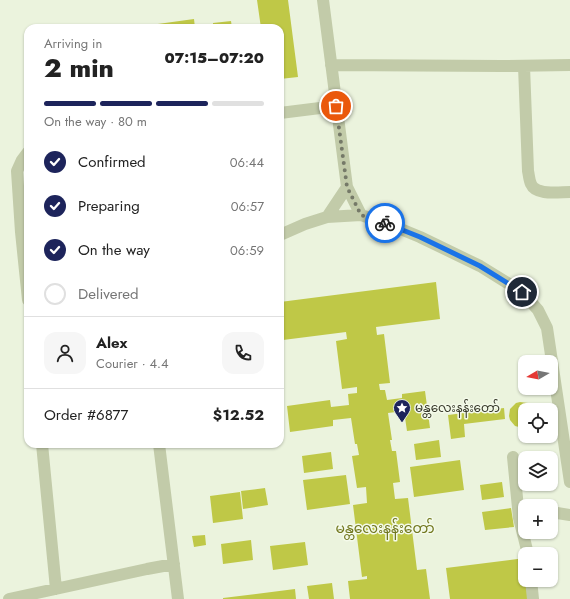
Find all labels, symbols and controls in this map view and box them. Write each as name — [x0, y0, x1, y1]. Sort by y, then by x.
text: Arriving in — [44, 34, 102, 53]
text: 07:15–07:20 — [165, 47, 264, 69]
text: 2 min — [44, 49, 114, 87]
pin — [319, 89, 353, 123]
icon: bag — [325, 95, 347, 117]
text: On the way · 80 m — [44, 112, 147, 131]
icon: check — [44, 151, 66, 173]
text: Confirmed — [78, 151, 146, 173]
text: 06:44 — [230, 153, 264, 172]
icon: check — [44, 195, 66, 217]
text: Preparing — [78, 195, 140, 217]
text: 06:57 — [231, 197, 264, 216]
courier — [365, 203, 405, 243]
icon: bike — [374, 212, 396, 234]
icon: check — [44, 239, 66, 261]
text: On the way — [78, 239, 150, 261]
text: 06:59 — [230, 241, 264, 260]
pin — [505, 275, 539, 309]
icon: home — [511, 281, 533, 303]
text: Delivered — [78, 283, 139, 305]
button: person — [44, 332, 86, 374]
text: Alex — [96, 332, 127, 354]
button: phone — [222, 332, 264, 374]
text: Courier · 4.4 — [96, 354, 169, 373]
north arrow — [518, 355, 558, 395]
map controls — [518, 355, 558, 587]
place icon: မန္တလေးနန်းတော် — [392, 398, 412, 423]
place label: မန္တလေးနန်းတော် — [415, 399, 500, 418]
button: locate — [518, 403, 558, 443]
text: Order #6877 — [44, 404, 128, 426]
text: $12.52 — [213, 404, 264, 426]
button: layers — [518, 451, 558, 491]
button: + — [518, 499, 558, 539]
district label: မန္တလေးနန်းတော် — [335, 518, 435, 540]
button: − — [518, 547, 558, 587]

